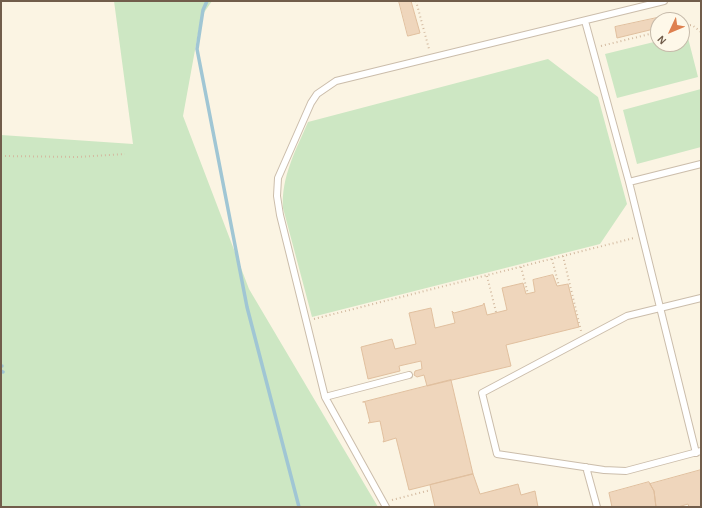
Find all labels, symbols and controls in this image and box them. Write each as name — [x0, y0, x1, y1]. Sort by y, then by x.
north arrow — [650, 12, 690, 52]
text: N — [655, 33, 668, 47]

